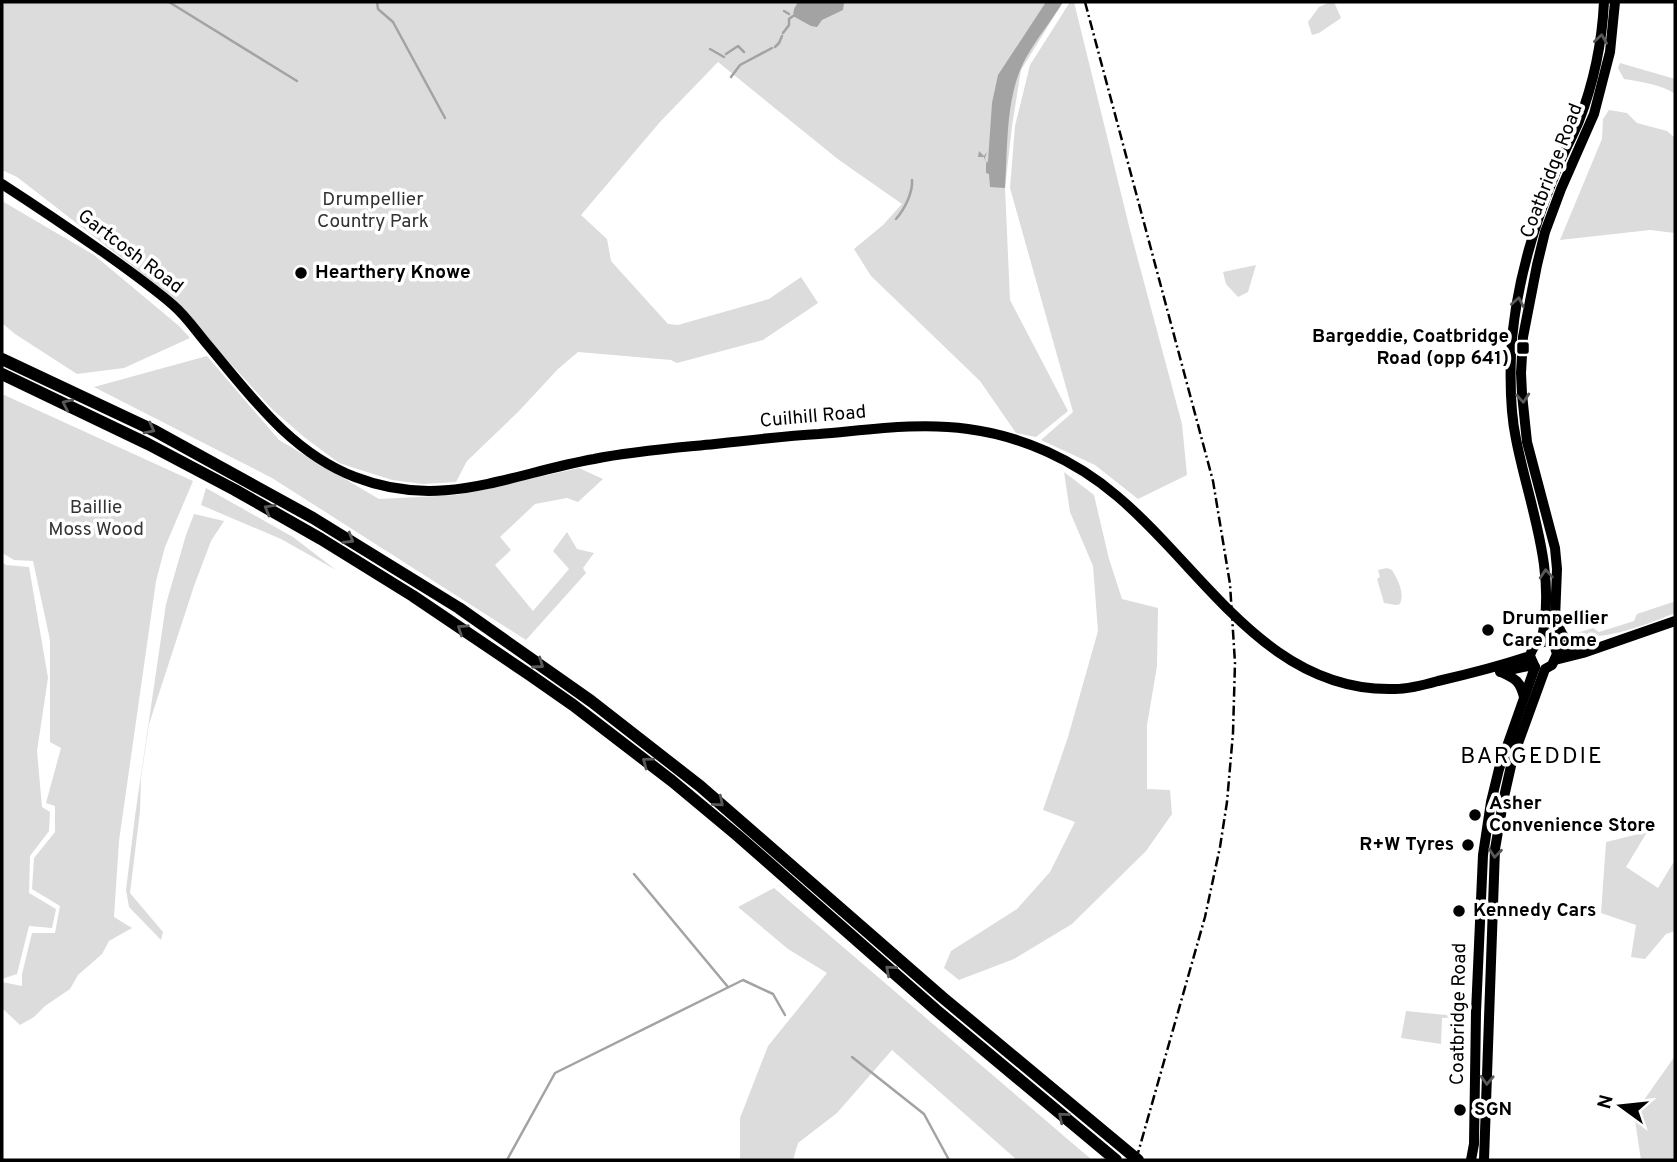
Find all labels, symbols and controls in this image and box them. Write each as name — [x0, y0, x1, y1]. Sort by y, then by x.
one-way arrow — [1593, 34, 1608, 45]
street label: Coatbridge Road — [1515, 100, 1589, 242]
park label: Drumpellier Country Park — [317, 188, 429, 234]
street label: Gartcosh Road — [72, 204, 188, 300]
place label: Hearthery Knowe — [315, 261, 471, 285]
marker: Hearthery Knowe — [293, 265, 309, 281]
one-way arrow — [1509, 296, 1524, 308]
place label: Bargeddie, Coatbridge Road (opp 641) — [1312, 325, 1509, 371]
marker: Bargeddie, Coatbridge Road (opp 641) — [1515, 340, 1531, 356]
one-way arrow — [1515, 393, 1530, 404]
one-way arrow — [62, 399, 74, 413]
street label: Cuilhill Road — [759, 400, 867, 434]
one-way arrow — [143, 420, 155, 434]
park label: Baillie Moss Wood — [48, 496, 144, 542]
one-way arrow — [264, 504, 276, 517]
one-way arrow — [341, 531, 354, 544]
one-way arrow — [1539, 568, 1554, 579]
place label: Drumpellier Care home — [1502, 607, 1608, 653]
marker: Drumpellier Care home — [1480, 622, 1496, 638]
one-way arrow — [457, 625, 470, 637]
one-way arrow — [531, 656, 544, 669]
district label: BARGEDDIE — [1460, 743, 1604, 772]
one-way arrow — [642, 758, 654, 771]
place label: Asher Convenience Store — [1489, 792, 1655, 838]
one-way arrow — [711, 794, 724, 806]
marker: Asher Convenience Store — [1467, 807, 1483, 823]
place label: R+W Tyres — [1359, 833, 1454, 857]
marker: R+W Tyres — [1460, 837, 1476, 853]
one-way arrow — [1488, 847, 1503, 858]
place label: Kennedy Cars — [1473, 899, 1596, 923]
marker: Kennedy Cars — [1451, 903, 1467, 919]
street label: Coatbridge Road — [1446, 943, 1472, 1085]
one-way arrow — [885, 966, 898, 978]
north arrow — [1586, 1071, 1656, 1141]
one-way arrow — [1480, 1075, 1495, 1086]
text: N — [1593, 1092, 1620, 1112]
place label: SGN — [1474, 1098, 1512, 1122]
marker: SGN — [1452, 1102, 1468, 1118]
one-way arrow — [1059, 1113, 1072, 1125]

